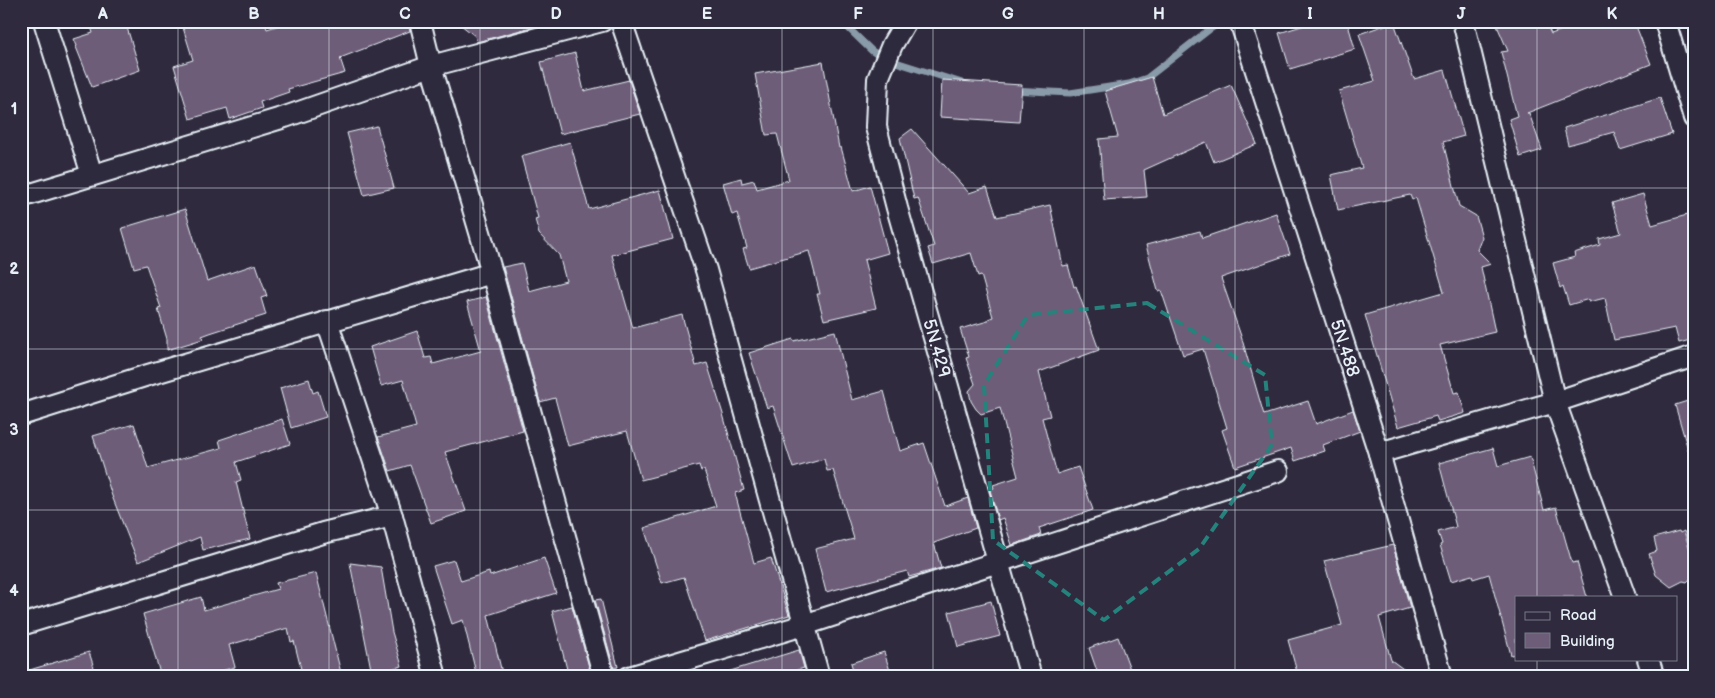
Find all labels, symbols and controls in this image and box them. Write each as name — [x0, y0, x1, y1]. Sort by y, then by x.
text: A — [97, 5, 108, 24]
text: B — [248, 5, 260, 24]
text: C — [399, 5, 411, 24]
text: D — [550, 5, 562, 24]
text: E — [702, 5, 712, 24]
text: F — [853, 5, 863, 24]
text: G — [1002, 5, 1014, 24]
text: H — [1153, 5, 1165, 24]
text: I — [1307, 5, 1313, 24]
text: J — [1457, 5, 1466, 24]
text: K — [1607, 5, 1618, 24]
text: 1 — [11, 100, 17, 119]
text: 2 — [9, 260, 19, 279]
street label: 5N.429 — [918, 317, 955, 380]
street label: 5N.488 — [1325, 317, 1364, 380]
text: 3 — [9, 421, 19, 440]
text: 4 — [9, 582, 19, 601]
legend — [1515, 596, 1678, 660]
text: Road — [1560, 606, 1596, 625]
text: Building — [1560, 632, 1615, 651]

